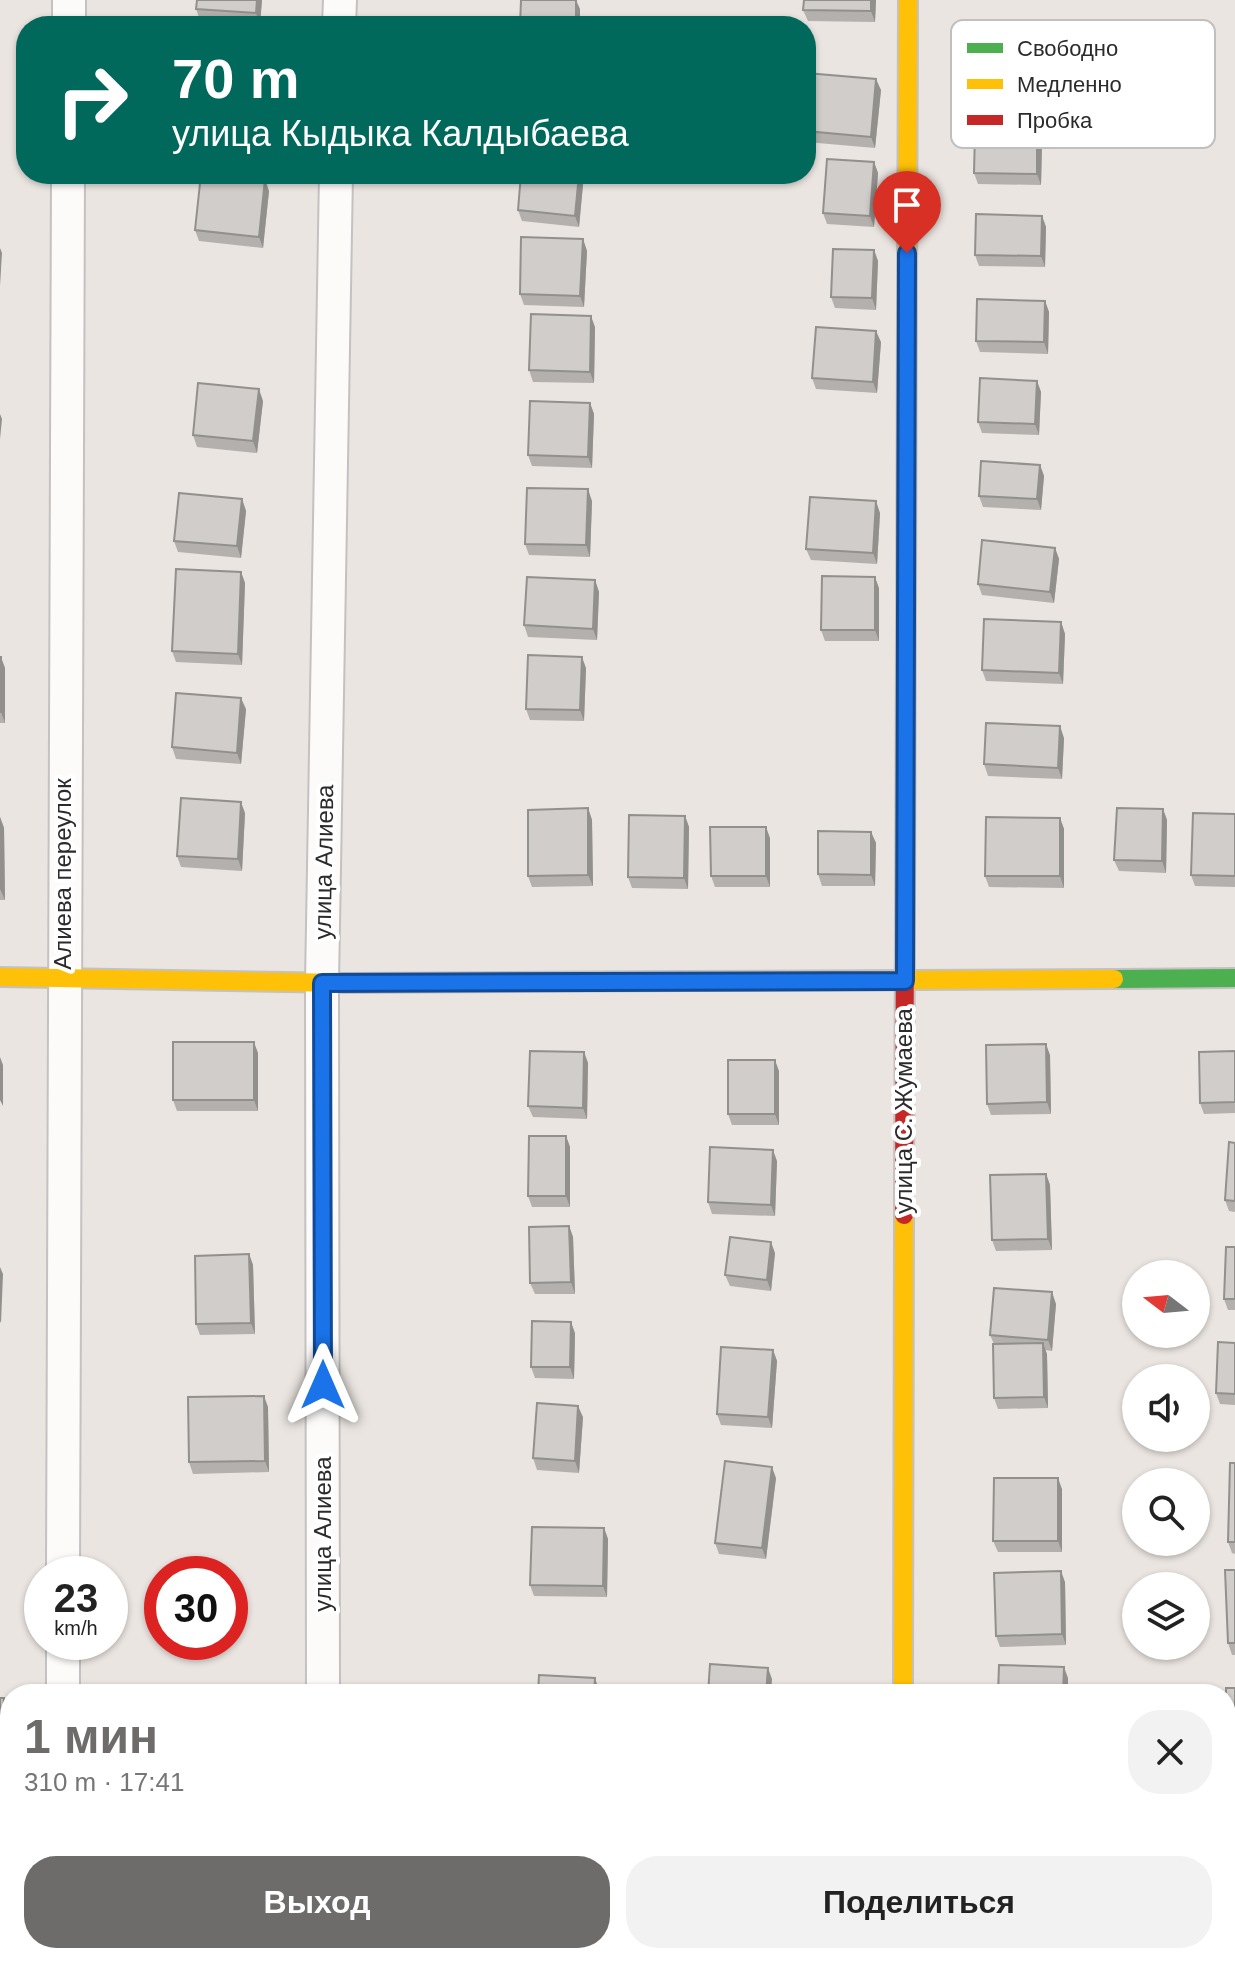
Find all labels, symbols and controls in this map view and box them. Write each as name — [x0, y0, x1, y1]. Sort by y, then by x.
legend — [951, 20, 1215, 148]
text: Свободно — [1017, 36, 1118, 61]
text: 70 m — [172, 47, 300, 110]
icon: right — [40, 48, 144, 152]
text: Медленно — [1017, 72, 1122, 97]
text: Пробка — [1017, 108, 1093, 133]
text: улица Кыдыка Калдыбаева — [172, 113, 629, 154]
pin — [873, 171, 941, 253]
icon: arrive — [885, 183, 929, 227]
street label: Алиева переулок — [49, 778, 76, 970]
street label: улица Алиева — [309, 784, 338, 940]
street label: улица С. Жумаева — [890, 1007, 917, 1214]
north arrow — [1122, 1260, 1210, 1348]
map controls — [1122, 1260, 1210, 1660]
position arrow — [281, 1343, 365, 1427]
button: sound — [1122, 1364, 1210, 1452]
street label: улица Алиева — [309, 1456, 336, 1612]
button: search — [1122, 1468, 1210, 1556]
speed limit sign: 30 — [144, 1556, 248, 1660]
button: layers — [1122, 1572, 1210, 1660]
text: 23 — [54, 1576, 98, 1620]
text: km/h — [54, 1617, 98, 1639]
text: 1 мин — [24, 1710, 158, 1763]
button: close — [1128, 1710, 1212, 1794]
text: 310 m · 17:41 — [24, 1767, 184, 1797]
button: Выход — [24, 1856, 610, 1948]
button: Поделиться — [626, 1856, 1212, 1948]

